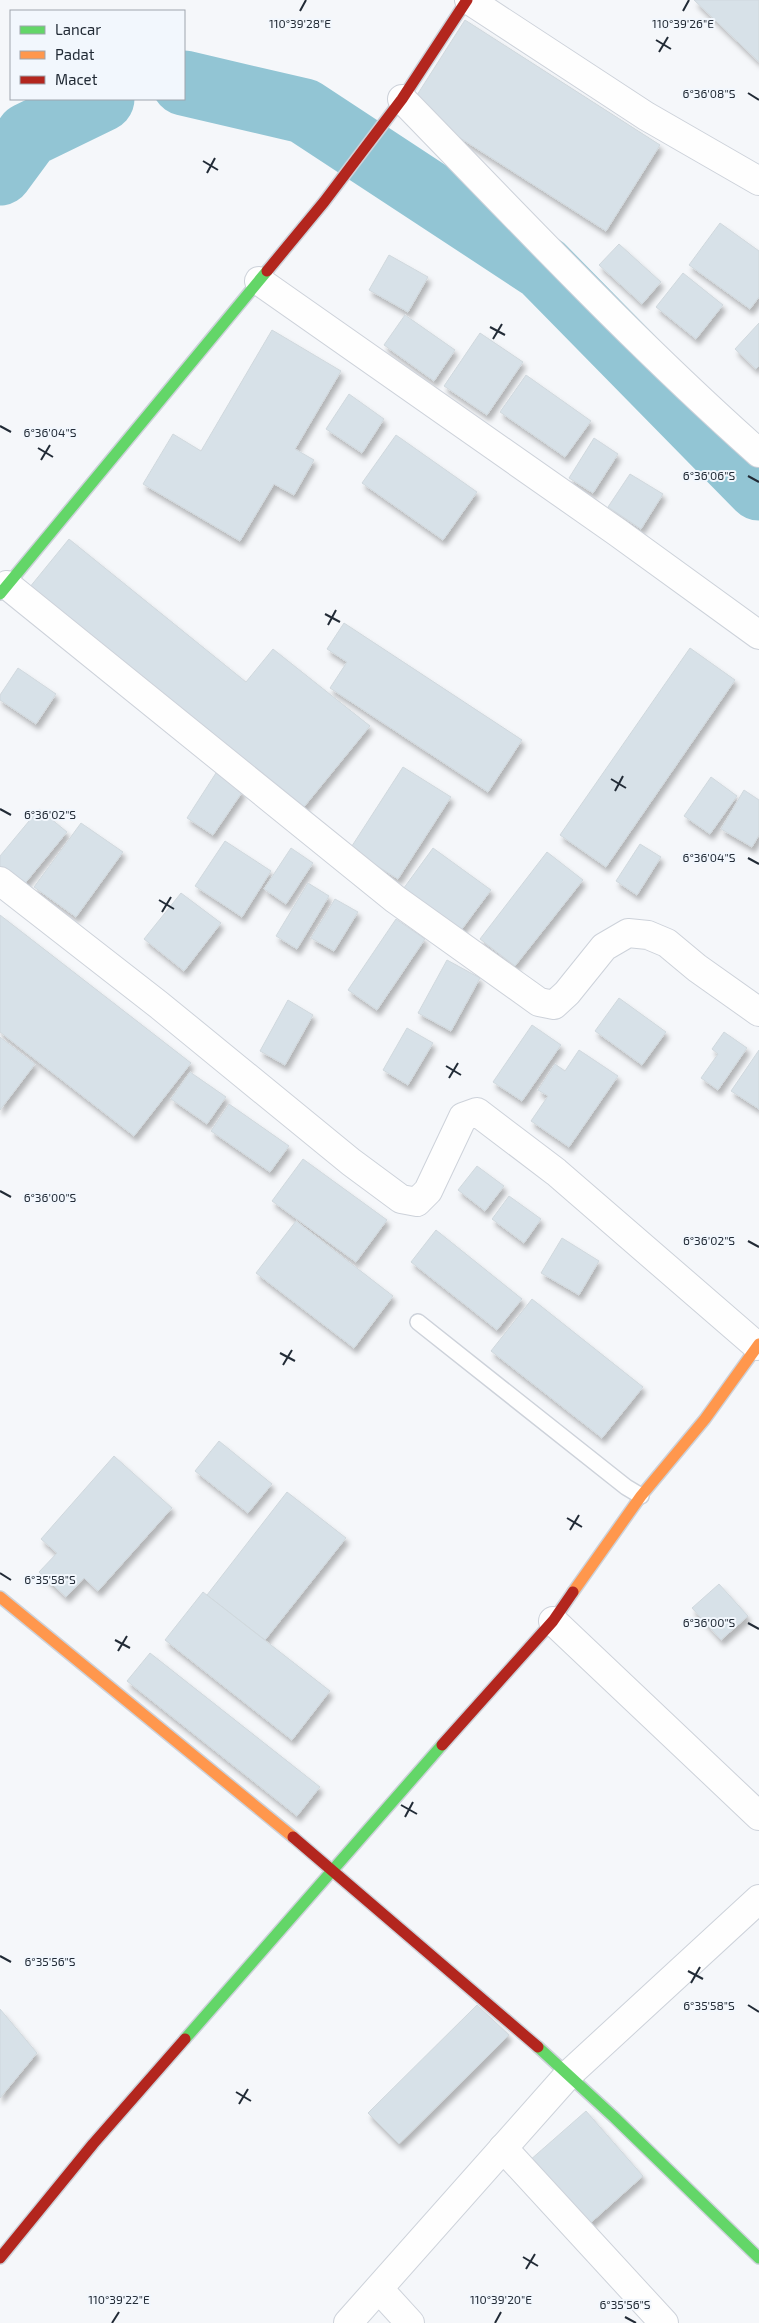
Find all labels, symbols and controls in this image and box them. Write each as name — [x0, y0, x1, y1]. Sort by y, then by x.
legend — [10, 10, 185, 100]
text: 110°39'28"E — [269, 16, 331, 30]
text: 110°39'26"E — [652, 16, 714, 30]
text: Lancar — [55, 20, 101, 38]
text: Padat — [55, 45, 95, 63]
text: Macet — [55, 70, 98, 88]
text: 6°36'08"S — [683, 86, 736, 100]
text: 6°36'04"S — [24, 425, 77, 439]
text: 6°36'06"S — [683, 468, 735, 482]
text: 6°36'02"S — [24, 807, 76, 821]
text: 6°36'04"S — [683, 850, 736, 864]
text: 6°36'00"S — [24, 1190, 77, 1204]
text: 6°36'02"S — [683, 1233, 735, 1247]
text: 6°35'58"S — [24, 1572, 76, 1586]
text: 6°36'00"S — [683, 1615, 736, 1629]
text: 6°35'56"S — [24, 1954, 76, 1968]
text: 6°35'58"S — [683, 1998, 735, 2012]
text: 110°39'22"E — [88, 2292, 150, 2306]
text: 110°39'20"E — [470, 2292, 532, 2306]
text: 6°35'56"S — [599, 2297, 651, 2311]

